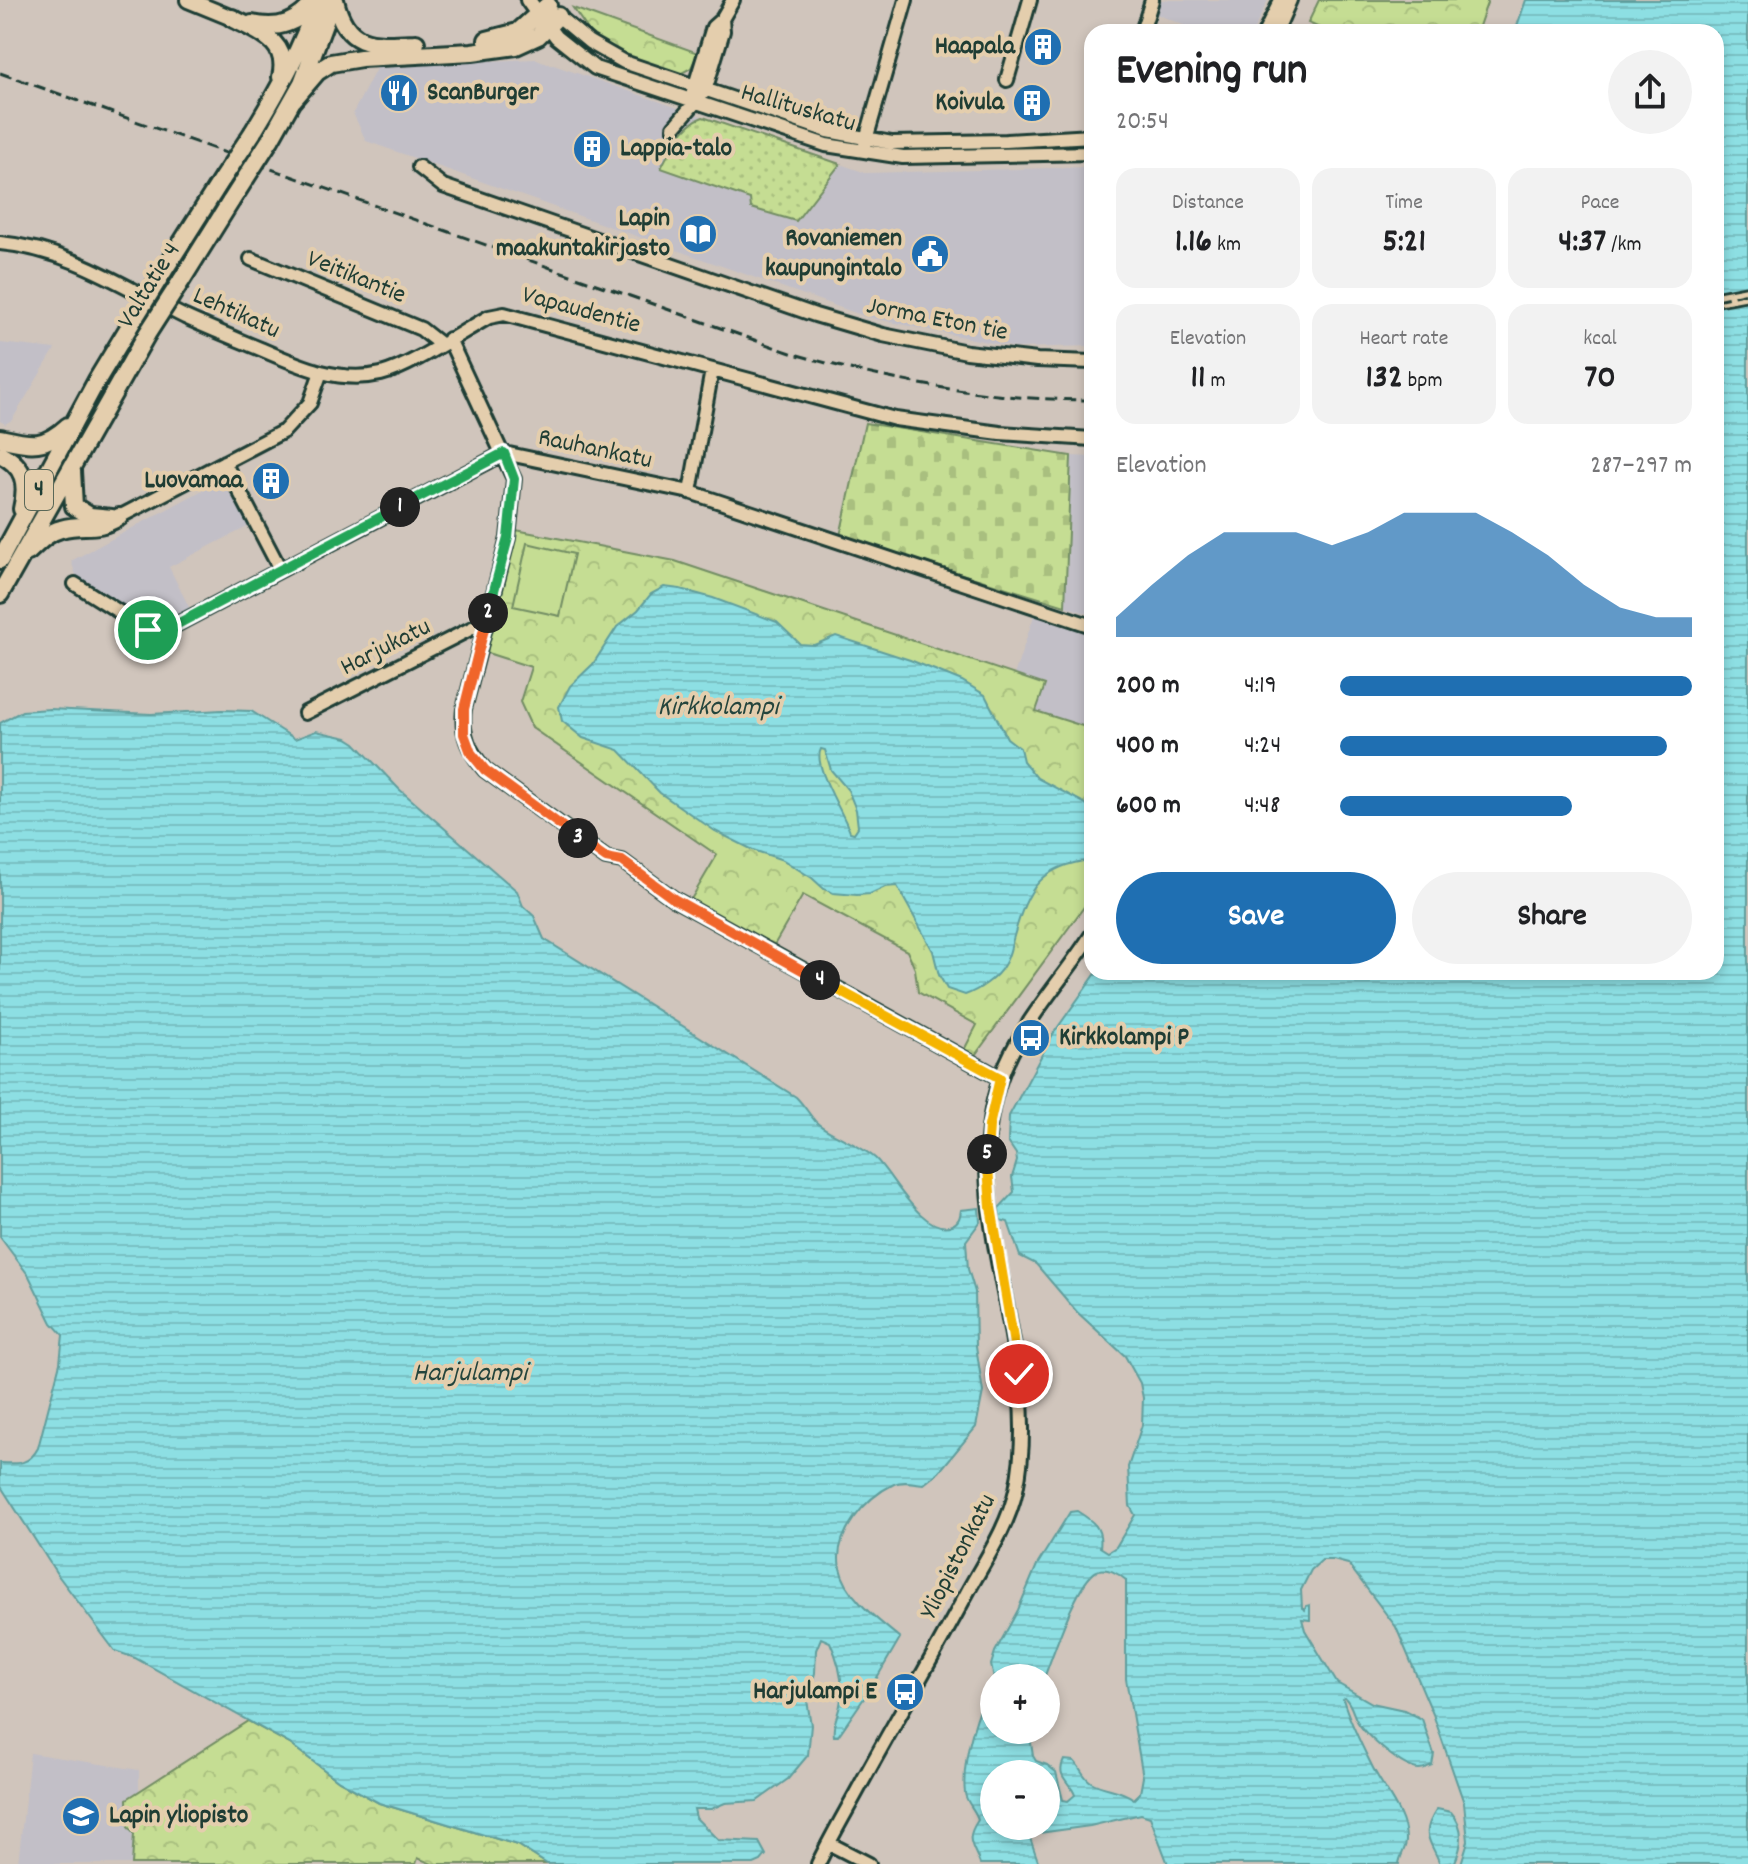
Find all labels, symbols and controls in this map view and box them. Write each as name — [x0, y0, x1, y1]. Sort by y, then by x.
building icon: Haapala — [1022, 26, 1064, 68]
place label: Haapala — [935, 29, 1016, 66]
text: Evening run — [1116, 42, 1307, 105]
button: share — [1608, 50, 1692, 134]
restaurant icon: ScanBurger — [378, 72, 420, 114]
place label: ScanBurger — [427, 75, 539, 112]
street label: Hallituskatu — [736, 75, 860, 143]
building icon: Koivula — [1011, 82, 1053, 124]
place label: Koivula — [935, 85, 1005, 122]
text: 20:54 — [1116, 104, 1169, 141]
building icon: Lappia-talo — [571, 128, 613, 170]
place label: Lappia-talo — [620, 131, 733, 168]
text: Distance — [1172, 188, 1244, 219]
text: Time — [1385, 188, 1423, 219]
text: Pace — [1581, 188, 1619, 219]
place label: Lapin maakuntakirjasto — [496, 201, 670, 268]
library icon: Lapin maakuntakirjasto — [677, 213, 719, 255]
text: 1.16 — [1175, 219, 1212, 268]
text: 5:21 — [1382, 219, 1426, 268]
text: 4:37 — [1558, 219, 1606, 268]
place label: Rovaniemen kaupungintalo — [765, 221, 902, 288]
text: km — [1212, 230, 1241, 261]
text: /km — [1606, 230, 1642, 261]
public building icon: Rovaniemen kaupungintalo — [909, 233, 951, 275]
street label: Valtatie 4 — [109, 236, 191, 336]
street label: Veitikantie — [301, 241, 411, 315]
street label: Vapaudentie — [518, 277, 644, 345]
street label: Lehtikatu — [186, 278, 286, 350]
street label: Jorma Eton tie — [863, 288, 1011, 352]
text: Elevation — [1170, 324, 1246, 355]
text: Heart rate — [1360, 324, 1448, 355]
text: kcal — [1583, 324, 1617, 355]
text: 11 — [1190, 355, 1205, 404]
text: 132 — [1365, 355, 1403, 404]
text: 70 — [1584, 355, 1616, 404]
text: m — [1205, 366, 1226, 397]
text: bpm — [1403, 366, 1443, 397]
street label: Rauhankatu — [534, 420, 656, 480]
text: Elevation — [1116, 448, 1206, 485]
text: 287–297 m — [1590, 448, 1692, 485]
building icon: Luovamaa — [250, 460, 292, 502]
place label: Luovamaa — [144, 463, 244, 500]
road number: 4 — [25, 470, 53, 510]
pin: 1 — [380, 487, 420, 527]
text: 1 — [398, 491, 402, 522]
pin: 2 — [468, 593, 508, 633]
pin — [114, 596, 182, 664]
text: 2 — [483, 597, 493, 628]
icon: arrive — [126, 608, 170, 652]
street label: Harjukatu — [334, 610, 438, 686]
text: 200 m — [1116, 668, 1180, 705]
text: 4:19 — [1244, 668, 1277, 705]
water label: Kirkkolampi — [658, 689, 782, 729]
text: 400 m — [1116, 728, 1179, 765]
text: 4:24 — [1244, 728, 1281, 765]
text: 600 m — [1116, 788, 1181, 825]
text: 4:48 — [1244, 788, 1280, 825]
pin: 3 — [558, 818, 598, 858]
text: 3 — [573, 822, 583, 853]
button: Save — [1116, 872, 1396, 964]
button: Share — [1412, 872, 1692, 964]
pin: 4 — [800, 960, 840, 1000]
text: 4 — [815, 964, 825, 995]
bus stop icon: Kirkkolampi P — [1010, 1017, 1052, 1059]
place label: Kirkkolampi P — [1059, 1020, 1189, 1057]
pin: 5 — [967, 1134, 1007, 1174]
text: 5 — [982, 1138, 992, 1169]
pin — [985, 1340, 1053, 1408]
icon: check — [997, 1352, 1041, 1396]
water label: Harjulampi — [413, 1355, 531, 1395]
street label: Yliopistonkatu — [912, 1488, 1006, 1626]
map controls — [980, 1664, 1060, 1840]
button: + — [980, 1664, 1060, 1744]
bus stop icon: Harjulampi E — [884, 1671, 926, 1713]
place label: Harjulampi E — [753, 1674, 877, 1711]
button: − — [980, 1760, 1060, 1840]
school or university icon: Lapin yliopisto — [60, 1795, 102, 1837]
place label: Lapin yliopisto — [109, 1798, 249, 1835]

